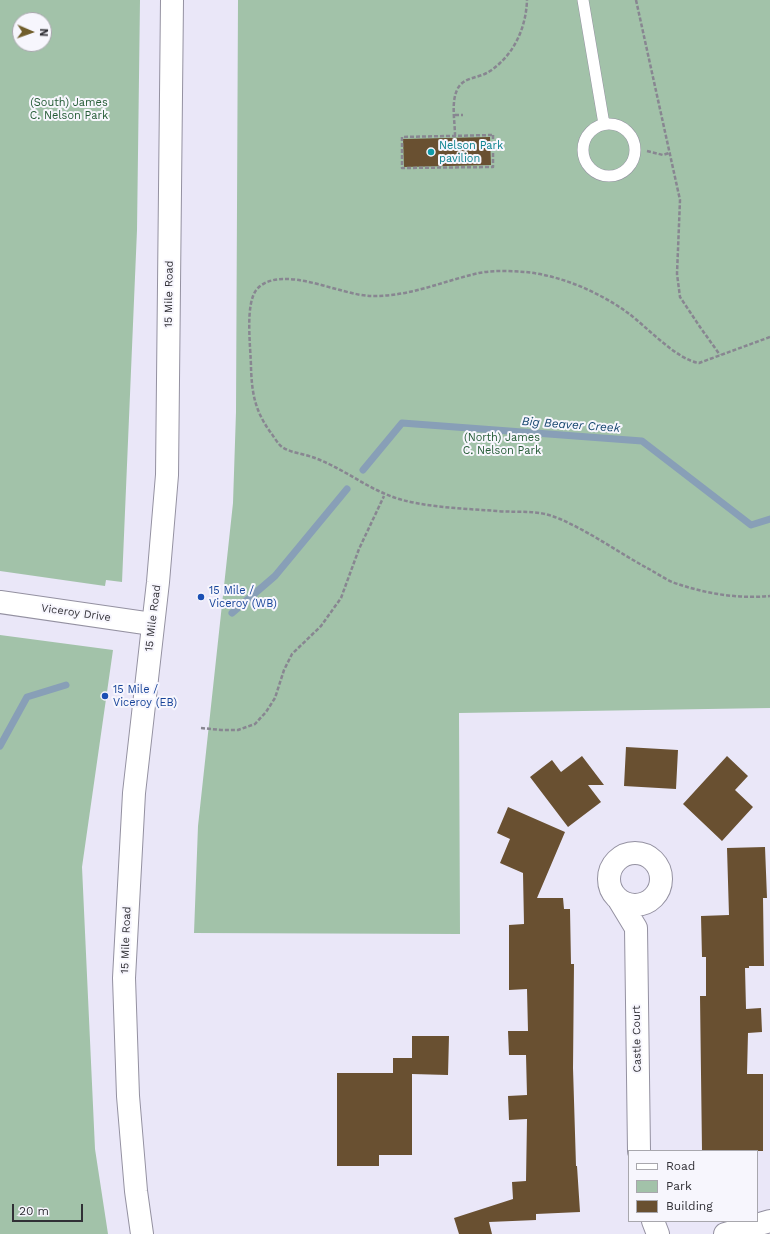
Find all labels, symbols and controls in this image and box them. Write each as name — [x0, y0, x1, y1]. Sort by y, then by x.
north arrow — [12, 12, 52, 52]
text: N — [37, 28, 50, 37]
park label: (South) James C. Nelson Park — [30, 96, 108, 122]
place label: Nelson Park pavilion — [439, 139, 503, 165]
marker: Nelson Park pavilion — [426, 147, 436, 157]
street label: 15 Mile Road — [162, 260, 176, 328]
water label: Big Beaver Creek — [521, 414, 621, 436]
park label: (North) James C. Nelson Park — [463, 431, 541, 457]
street label: 15 Mile Road — [142, 584, 164, 652]
place label: 15 Mile / Viceroy (WB) — [209, 584, 277, 610]
marker: 15 Mile / Viceroy (WB) — [196, 592, 206, 602]
street label: Viceroy Drive — [40, 602, 112, 624]
place label: 15 Mile / Viceroy (EB) — [113, 683, 177, 709]
marker: 15 Mile / Viceroy (EB) — [100, 691, 110, 701]
street label: 15 Mile Road — [118, 906, 134, 974]
street label: Castle Court — [630, 1005, 644, 1073]
legend — [628, 1150, 758, 1222]
text: Road — [666, 1159, 695, 1173]
text: Park — [666, 1179, 692, 1193]
scale bar — [14, 1196, 85, 1222]
text: Building — [666, 1199, 713, 1213]
text: 20 m — [19, 1204, 49, 1218]

